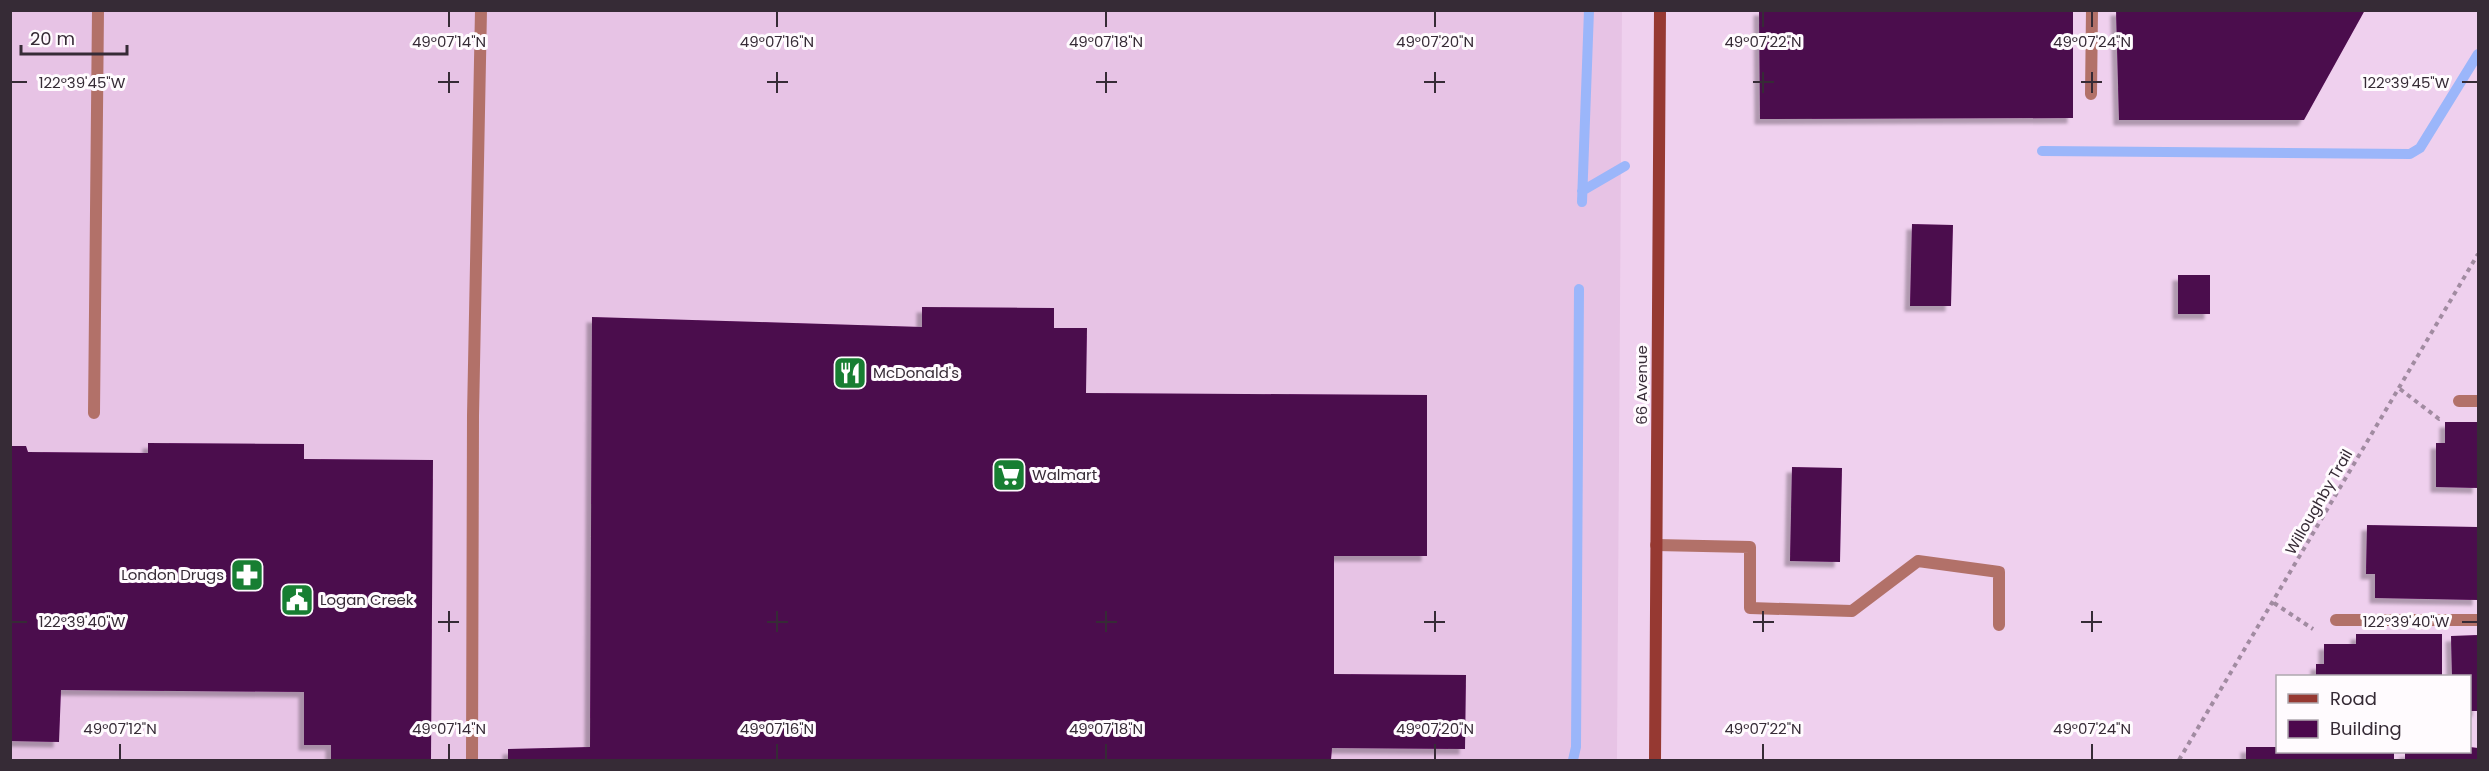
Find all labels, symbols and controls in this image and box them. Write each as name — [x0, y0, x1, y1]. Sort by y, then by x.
scale bar — [21, 18, 128, 56]
text: 20 m — [30, 26, 75, 51]
text: 49°07'14"N — [412, 31, 486, 52]
text: 49°07'16"N — [740, 31, 814, 52]
text: 49°07'18"N — [1069, 31, 1143, 52]
text: 49°07'20"N — [1396, 31, 1474, 52]
text: 49°07'22"N — [1724, 31, 1802, 52]
text: 49°07'24"N — [2053, 31, 2131, 52]
text: 122°39'45"W — [39, 72, 126, 93]
text: 122°39'45"W — [2363, 72, 2450, 93]
street label: 66 Avenue — [1631, 345, 1652, 425]
restaurant icon: McDonald's — [832, 355, 868, 391]
place label: McDonald's — [873, 362, 959, 383]
street label: Willoughby Trail — [2280, 445, 2357, 558]
supermarket icon: Walmart — [991, 457, 1027, 493]
place label: Walmart — [1032, 464, 1097, 485]
pharmacy icon: London Drugs — [229, 557, 265, 593]
place label: London Drugs — [121, 564, 224, 585]
public building icon: Logan Creek — [279, 582, 315, 618]
place label: Logan Creek — [320, 589, 414, 610]
text: 122°39'40"W — [39, 611, 126, 632]
text: 122°39'40"W — [2363, 611, 2450, 632]
legend — [2276, 675, 2471, 753]
text: Road — [2330, 686, 2377, 711]
text: Building — [2330, 716, 2402, 741]
text: 49°07'12"N — [83, 718, 157, 739]
text: 49°07'14"N — [412, 718, 486, 739]
text: 49°07'16"N — [740, 718, 814, 739]
text: 49°07'18"N — [1069, 718, 1143, 739]
text: 49°07'20"N — [1396, 718, 1474, 739]
text: 49°07'22"N — [1724, 718, 1802, 739]
text: 49°07'24"N — [2053, 718, 2131, 739]

